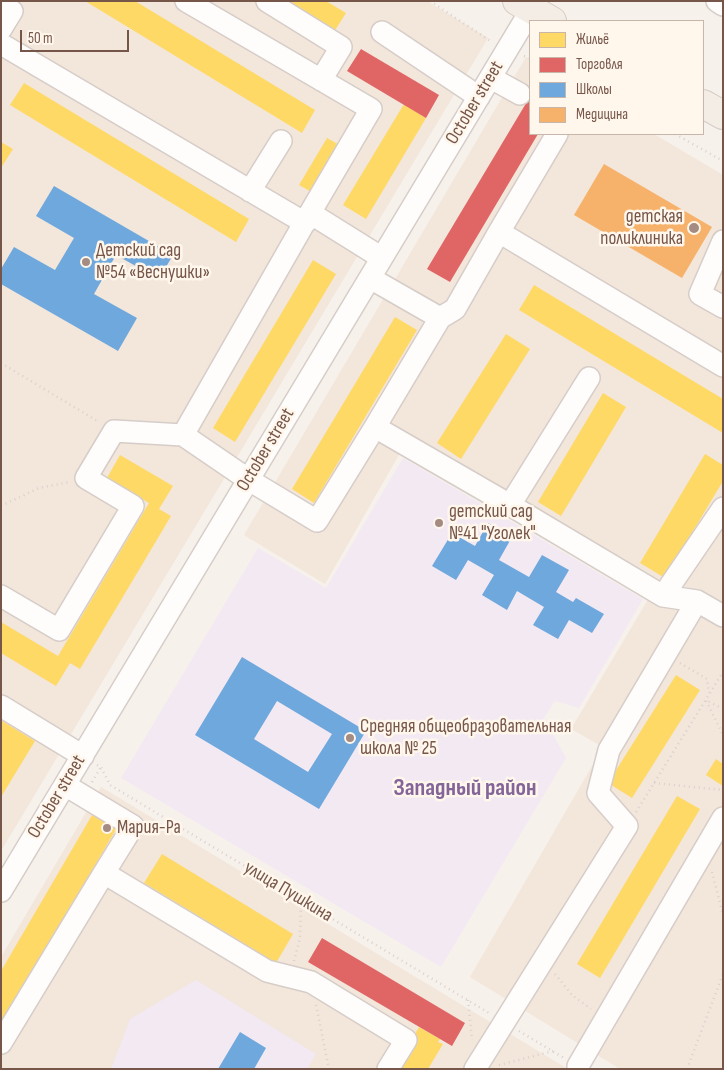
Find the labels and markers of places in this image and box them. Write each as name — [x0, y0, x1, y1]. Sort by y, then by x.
place label: детская поликлиника — [600, 206, 683, 250]
marker: детская поликлиника — [687, 221, 701, 235]
place label: Детский сад №54 «Веснушки» — [96, 240, 210, 284]
marker: Детский сад №54 «Веснушки» — [80, 256, 92, 268]
place label: детский сад №41 "Уголек" — [449, 501, 536, 545]
marker: детский сад №41 "Уголек" — [433, 517, 445, 529]
place label: Средняя общеобразовательная школа № 25 — [360, 716, 571, 760]
marker: Средняя общеобразовательная школа № 25 — [344, 732, 356, 744]
place label: Мария-Ра — [117, 817, 181, 839]
marker: Мария-Ра — [101, 822, 113, 834]

